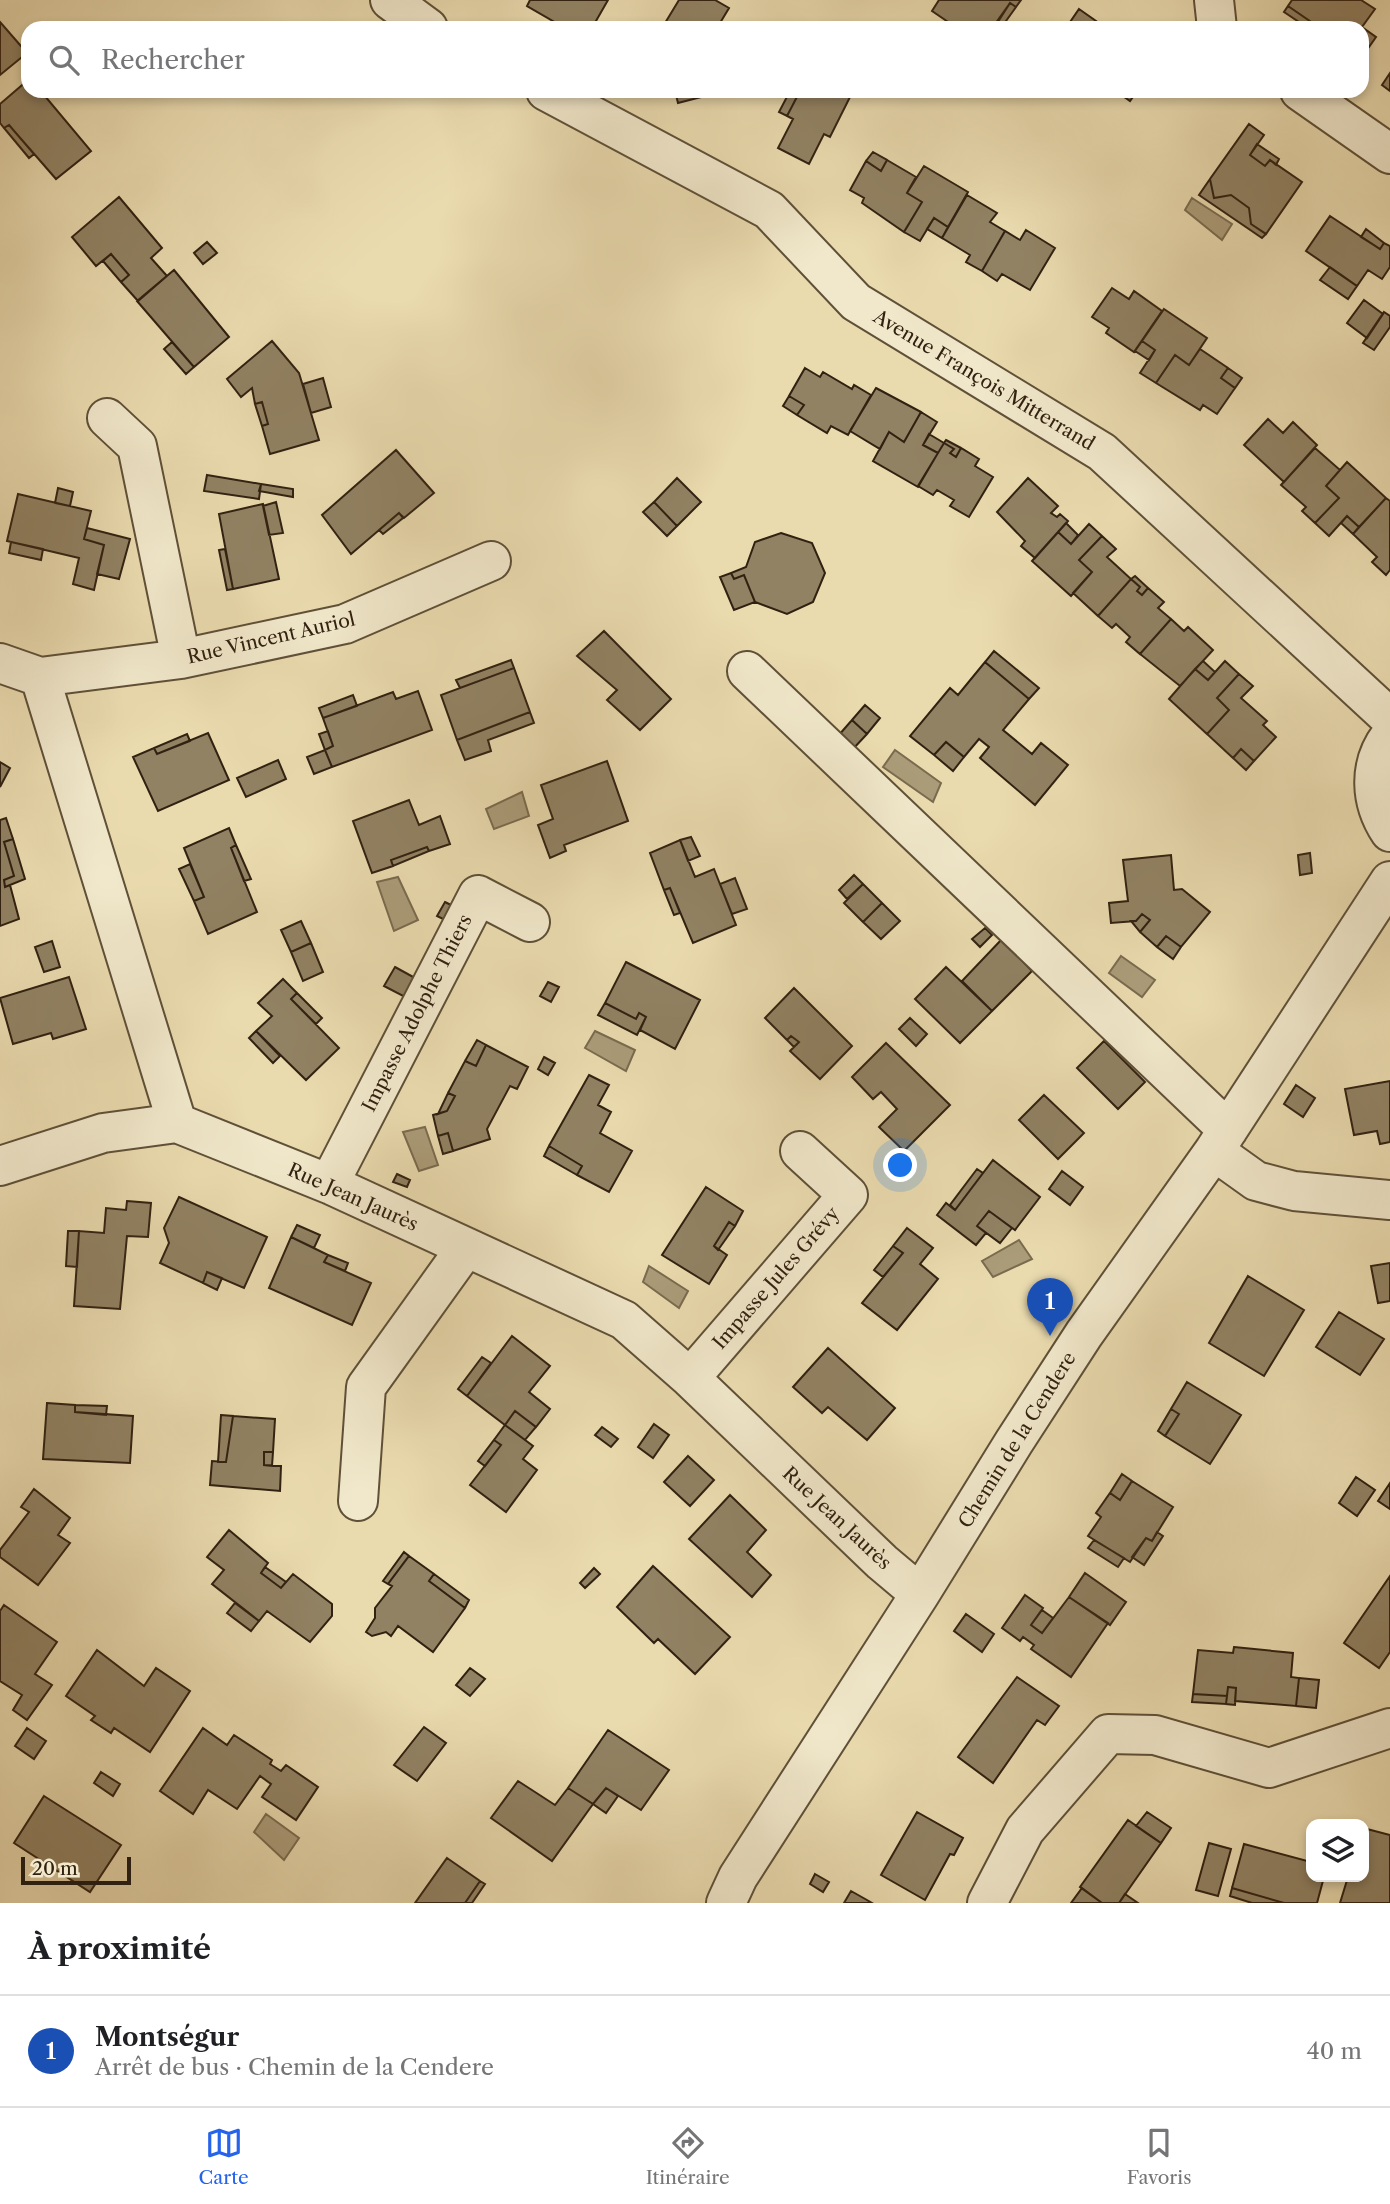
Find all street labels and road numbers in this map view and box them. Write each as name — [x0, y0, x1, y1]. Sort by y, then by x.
street label: Avenue François Mitterrand — [868, 304, 1099, 456]
street label: Rue Vincent Auriol — [185, 607, 358, 669]
street label: Impasse Adolphe Thiers — [357, 910, 477, 1116]
street label: Rue Jean Jaurès — [284, 1158, 422, 1236]
street label: Impasse Jules Grévy — [708, 1202, 844, 1354]
street label: Chemin de la Cendere — [953, 1348, 1081, 1532]
street label: Rue Jean Jaurès — [778, 1462, 896, 1574]

